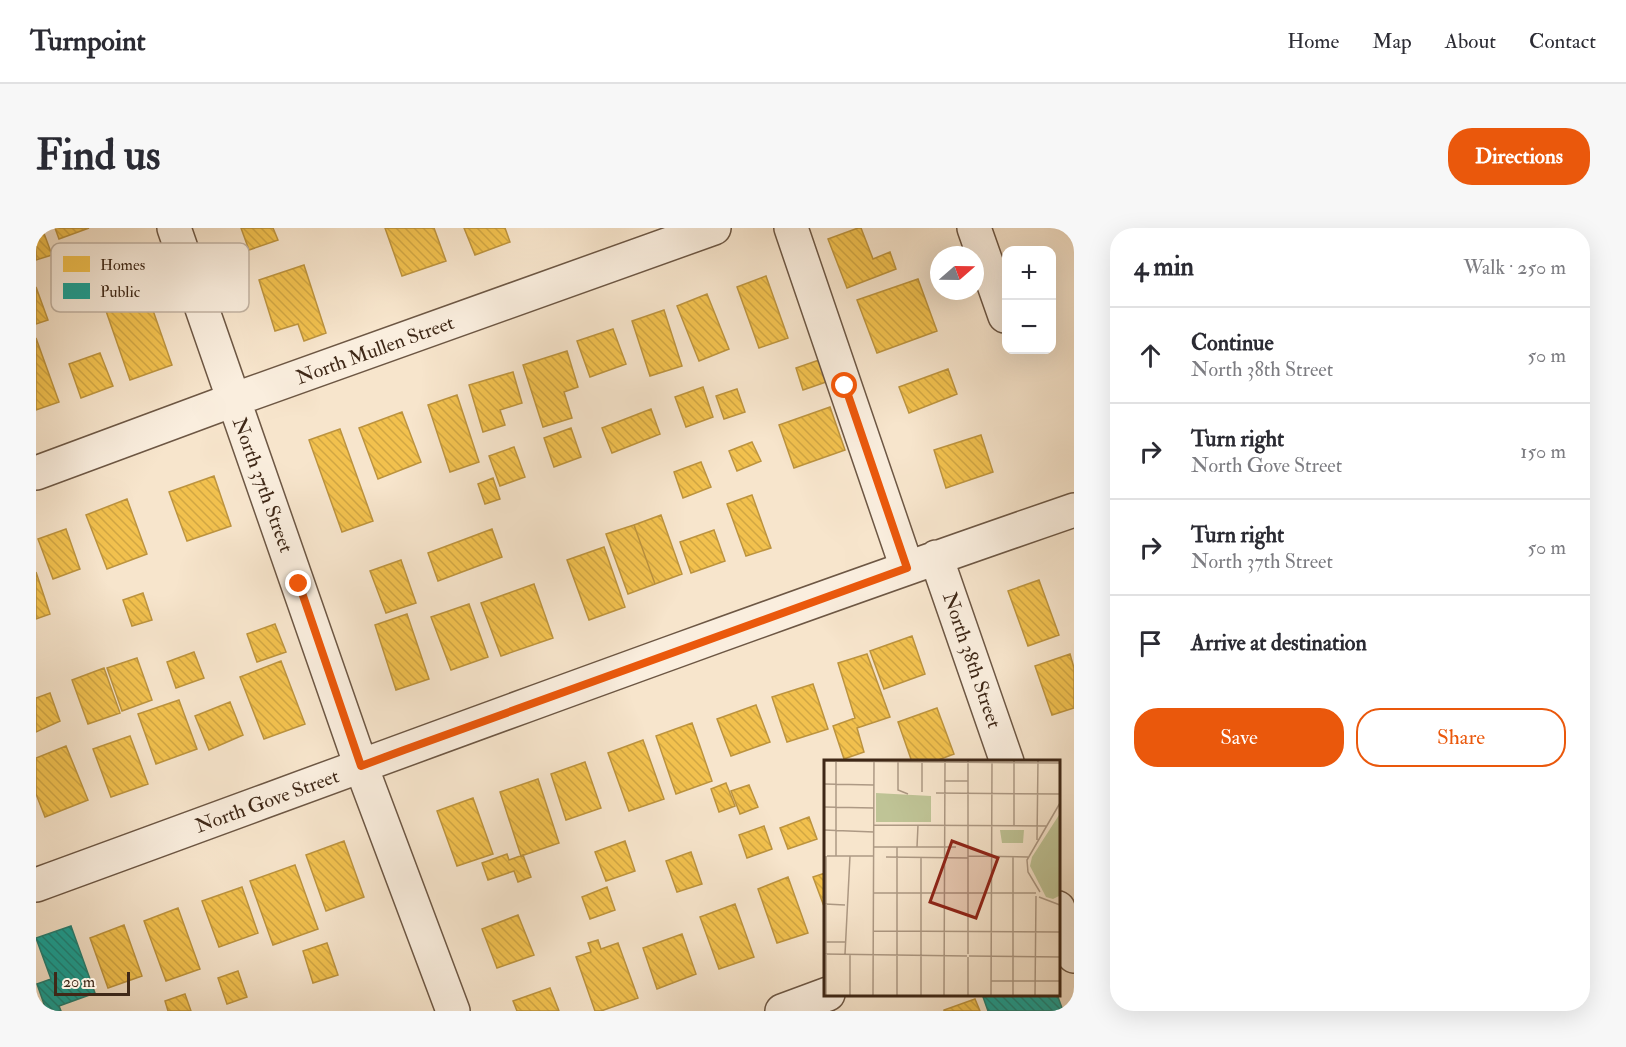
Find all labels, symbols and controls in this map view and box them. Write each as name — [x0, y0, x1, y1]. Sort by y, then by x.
text: Turnpoint — [30, 24, 146, 59]
text: Home — [1287, 28, 1339, 55]
text: Map — [1372, 28, 1412, 55]
text: About — [1445, 28, 1496, 55]
text: Contact — [1529, 28, 1596, 55]
button: Directions — [1448, 128, 1590, 185]
text: Find us — [36, 130, 160, 182]
legend — [51, 243, 249, 312]
north arrow — [930, 246, 984, 300]
map controls — [1002, 246, 1056, 354]
button: + — [1002, 246, 1056, 300]
text: 4 min — [1134, 251, 1194, 283]
text: Homes — [100, 255, 145, 275]
text: Walk · 250 m — [1463, 255, 1566, 280]
text: Public — [100, 282, 141, 302]
button: − — [1002, 300, 1056, 354]
street label: North Mullen Street — [293, 310, 458, 390]
text: Continue — [1191, 329, 1274, 357]
icon: ahead — [1134, 339, 1167, 372]
text: 50 m — [1527, 343, 1566, 368]
text: North 38th Street — [1191, 357, 1333, 382]
route start — [831, 372, 857, 398]
street label: North 37th Street — [227, 414, 299, 556]
text: Turn right — [1191, 425, 1284, 453]
icon: right — [1134, 435, 1167, 468]
text: 150 m — [1520, 439, 1566, 464]
text: North Gove Street — [1191, 453, 1342, 478]
text: Turn right — [1191, 521, 1284, 549]
icon: right — [1134, 531, 1167, 564]
text: 50 m — [1527, 535, 1566, 560]
text: North 37th Street — [1191, 549, 1333, 574]
route end — [285, 570, 311, 596]
street label: North 38th Street — [937, 589, 1007, 732]
icon: arrive — [1134, 627, 1167, 660]
text: Arrive at destination — [1191, 629, 1367, 657]
button: Save — [1134, 708, 1344, 767]
button: Share — [1356, 708, 1566, 767]
inset map — [824, 760, 1059, 996]
street label: North Gove Street — [192, 763, 343, 839]
scale bar — [54, 969, 130, 996]
text: 20 m — [63, 972, 95, 992]

